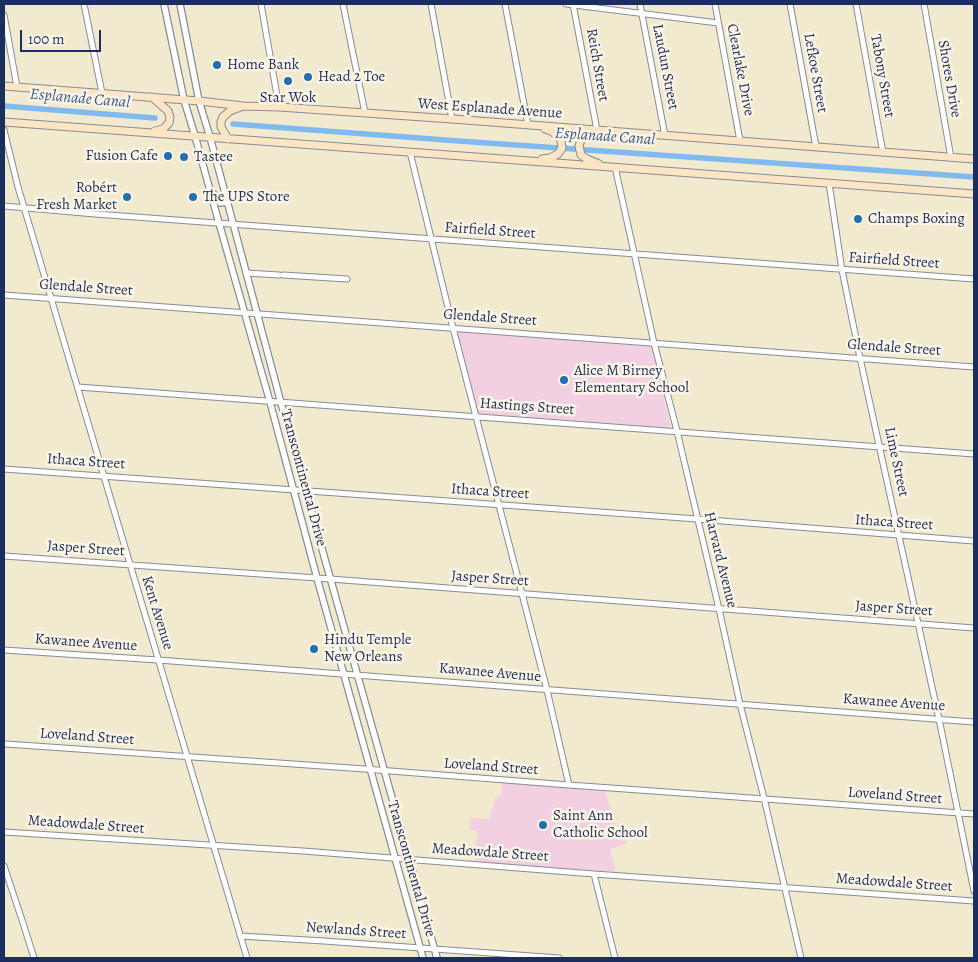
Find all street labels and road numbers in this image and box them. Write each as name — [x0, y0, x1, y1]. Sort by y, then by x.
street label: Clearlake Drive — [722, 22, 758, 118]
street label: Laudun Street — [648, 23, 682, 111]
street label: Reich Street — [582, 27, 612, 103]
street label: Lefkoe Street — [799, 32, 831, 114]
street label: Tabony Street — [866, 33, 898, 119]
street label: Shores Drive — [933, 39, 965, 119]
street label: West Esplanade Avenue — [417, 95, 563, 123]
street label: Fairfield Street — [444, 219, 536, 243]
street label: Fairfield Street — [848, 249, 940, 273]
street label: Glendale Street — [39, 276, 133, 300]
street label: Glendale Street — [443, 306, 537, 330]
street label: Glendale Street — [847, 336, 941, 360]
street label: Hastings Street — [479, 395, 575, 419]
street label: Transcontinental Drive — [276, 408, 330, 548]
street label: Lime Street — [880, 425, 912, 499]
street label: Ithaca Street — [46, 450, 126, 474]
street label: Ithaca Street — [450, 480, 530, 504]
street label: Harvard Avenue — [699, 510, 741, 610]
street label: Ithaca Street — [854, 511, 934, 535]
street label: Jasper Street — [47, 537, 125, 561]
street label: Jasper Street — [451, 567, 529, 591]
street label: Kent Avenue — [137, 574, 177, 652]
street label: Jasper Street — [855, 597, 933, 621]
street label: Kawanee Avenue — [34, 630, 138, 656]
street label: Kawanee Avenue — [438, 660, 542, 686]
street label: Kawanee Avenue — [842, 690, 946, 716]
street label: Loveland Street — [39, 725, 135, 749]
street label: Loveland Street — [443, 755, 539, 779]
street label: Loveland Street — [847, 784, 943, 808]
street label: Transcontinental Drive — [383, 799, 439, 939]
street label: Meadowdale Street — [27, 812, 145, 838]
street label: Meadowdale Street — [431, 840, 549, 866]
street label: Meadowdale Street — [835, 870, 953, 896]
street label: Newlands Street — [305, 919, 407, 943]

